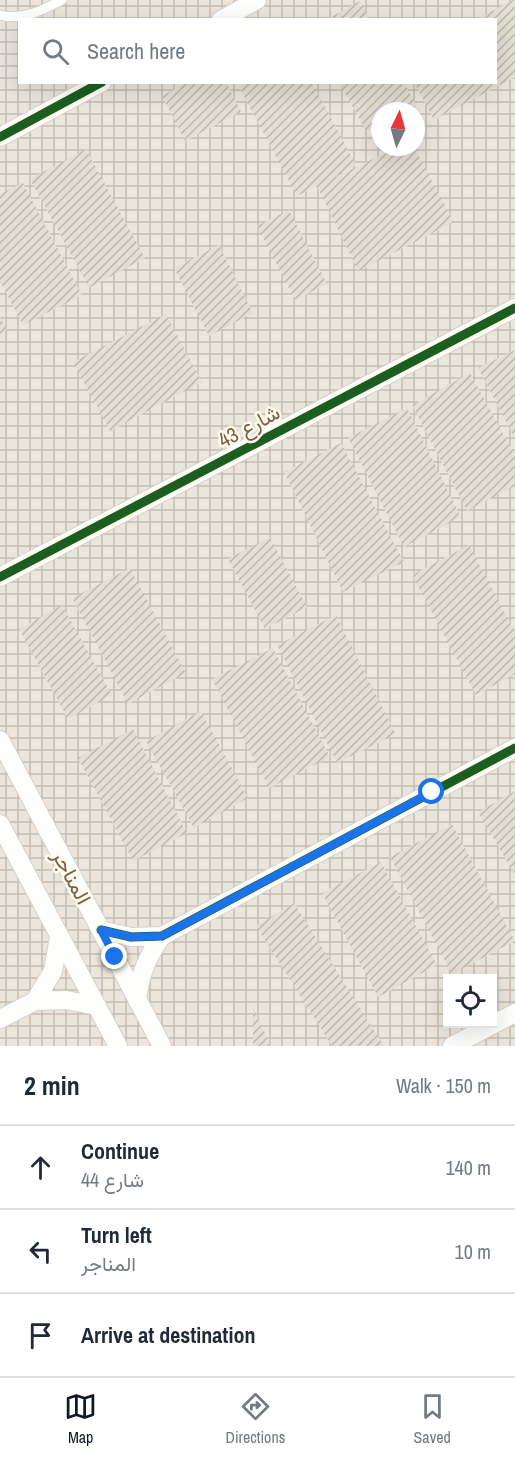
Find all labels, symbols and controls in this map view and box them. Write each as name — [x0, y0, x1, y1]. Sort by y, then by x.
search box — [18, 18, 497, 84]
icon: search — [39, 35, 72, 68]
text: Search here — [87, 36, 185, 66]
north arrow — [371, 102, 425, 156]
street label: شارع 43 — [213, 398, 285, 454]
route start — [418, 778, 444, 804]
street label: المناجر — [45, 844, 98, 909]
route end — [101, 943, 127, 969]
map controls — [443, 974, 497, 1028]
button: locate — [443, 974, 497, 1028]
text: 2 min — [24, 1068, 80, 1103]
text: Walk · 150 m — [396, 1072, 491, 1099]
text: Continue — [81, 1136, 159, 1166]
icon: ahead — [24, 1151, 57, 1184]
text: 140 m — [445, 1154, 491, 1181]
text: شارع 44 — [81, 1166, 144, 1193]
text: Turn left — [81, 1220, 152, 1250]
icon: left — [24, 1235, 57, 1268]
text: 10 m — [455, 1238, 491, 1265]
text: المناجر — [81, 1250, 136, 1277]
icon: arrive — [24, 1319, 57, 1352]
text: Arrive at destination — [81, 1320, 255, 1350]
tab: Map — [64, 1390, 97, 1448]
tab: Directions — [225, 1390, 285, 1448]
tab: Saved — [414, 1390, 451, 1448]

